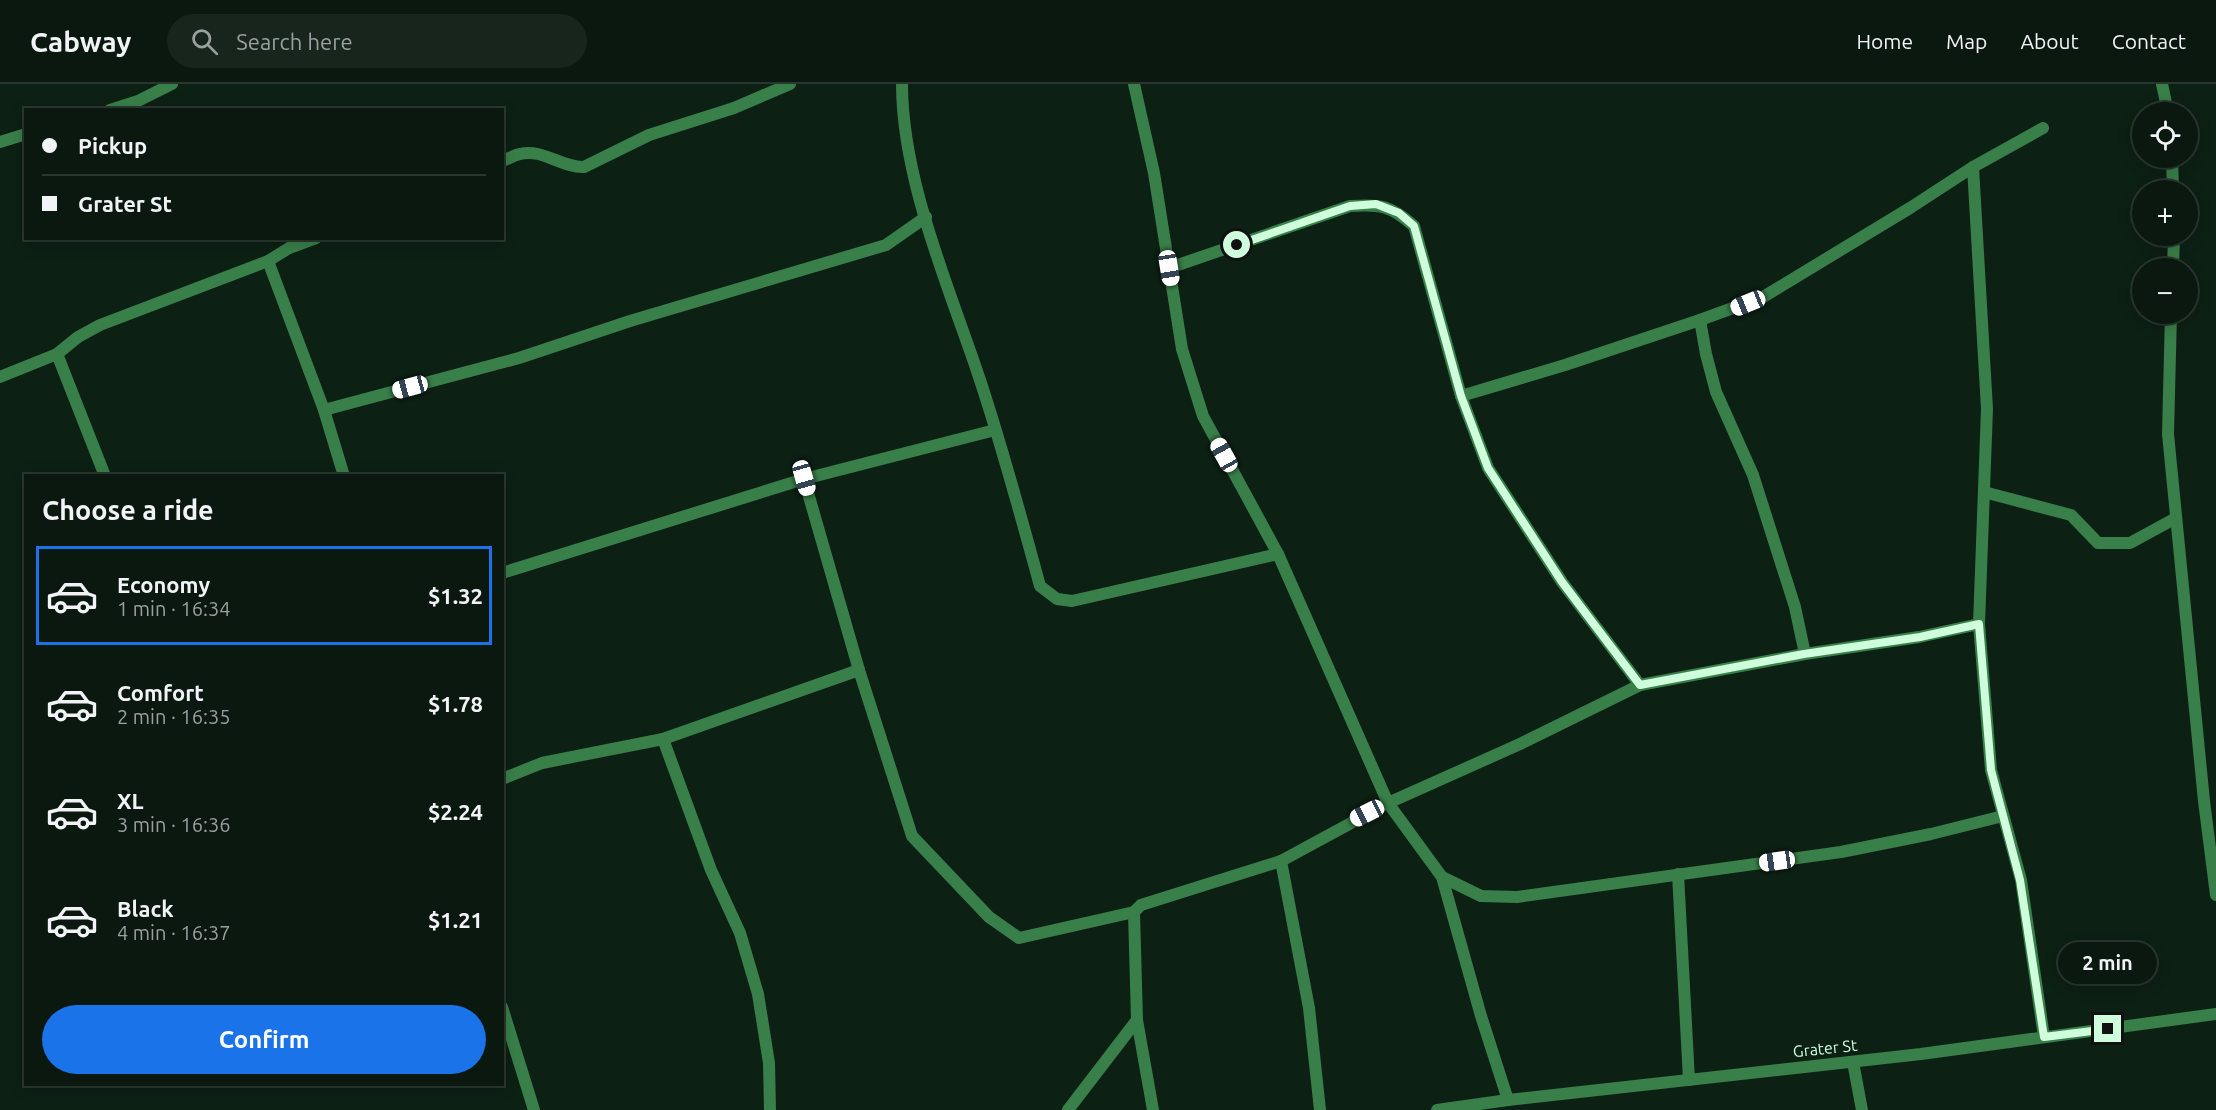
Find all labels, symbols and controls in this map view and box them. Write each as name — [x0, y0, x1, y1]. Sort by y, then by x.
search box — [167, 14, 587, 68]
icon: search — [188, 25, 221, 58]
text: Cabway — [30, 26, 131, 57]
text: Search here — [236, 29, 353, 54]
text: Home — [1856, 29, 1913, 53]
text: Map — [1946, 29, 1987, 53]
text: About — [2020, 29, 2079, 53]
text: Contact — [2112, 29, 2186, 53]
map controls — [2132, 102, 2198, 324]
button: locate — [2132, 102, 2198, 168]
text: Pickup — [78, 133, 147, 158]
button: + — [2132, 180, 2198, 246]
text: Grater St — [78, 191, 172, 216]
route start — [1223, 231, 1250, 258]
car — [1157, 249, 1181, 287]
button: − — [2132, 258, 2198, 324]
car — [1728, 288, 1768, 318]
car — [390, 374, 430, 400]
car — [1207, 435, 1241, 475]
car — [790, 458, 818, 498]
text: Choose a ride — [42, 495, 214, 525]
icon: car — [45, 569, 99, 623]
text: Economy — [117, 572, 210, 597]
text: $1.32 — [428, 583, 483, 608]
text: 1 min · 16:34 — [117, 597, 231, 620]
icon: car — [45, 677, 99, 731]
text: Comfort — [117, 680, 204, 705]
text: $1.78 — [428, 691, 483, 716]
text: 2 min · 16:35 — [117, 705, 231, 728]
icon: car — [45, 785, 99, 839]
text: XL — [117, 788, 144, 813]
car — [1347, 797, 1387, 829]
text: $2.24 — [428, 799, 483, 824]
text: 3 min · 16:36 — [117, 813, 231, 836]
car — [1758, 850, 1796, 872]
icon: car — [45, 893, 99, 947]
text: Black — [117, 896, 174, 921]
text: $1.21 — [428, 907, 483, 932]
text: 4 min · 16:37 — [117, 921, 231, 944]
callout: 2 min — [2058, 942, 2158, 984]
text: 2 min — [2082, 951, 2133, 974]
button: Confirm — [42, 1005, 486, 1074]
route end — [2094, 1015, 2121, 1042]
street label: Grater St — [1792, 1036, 1859, 1060]

